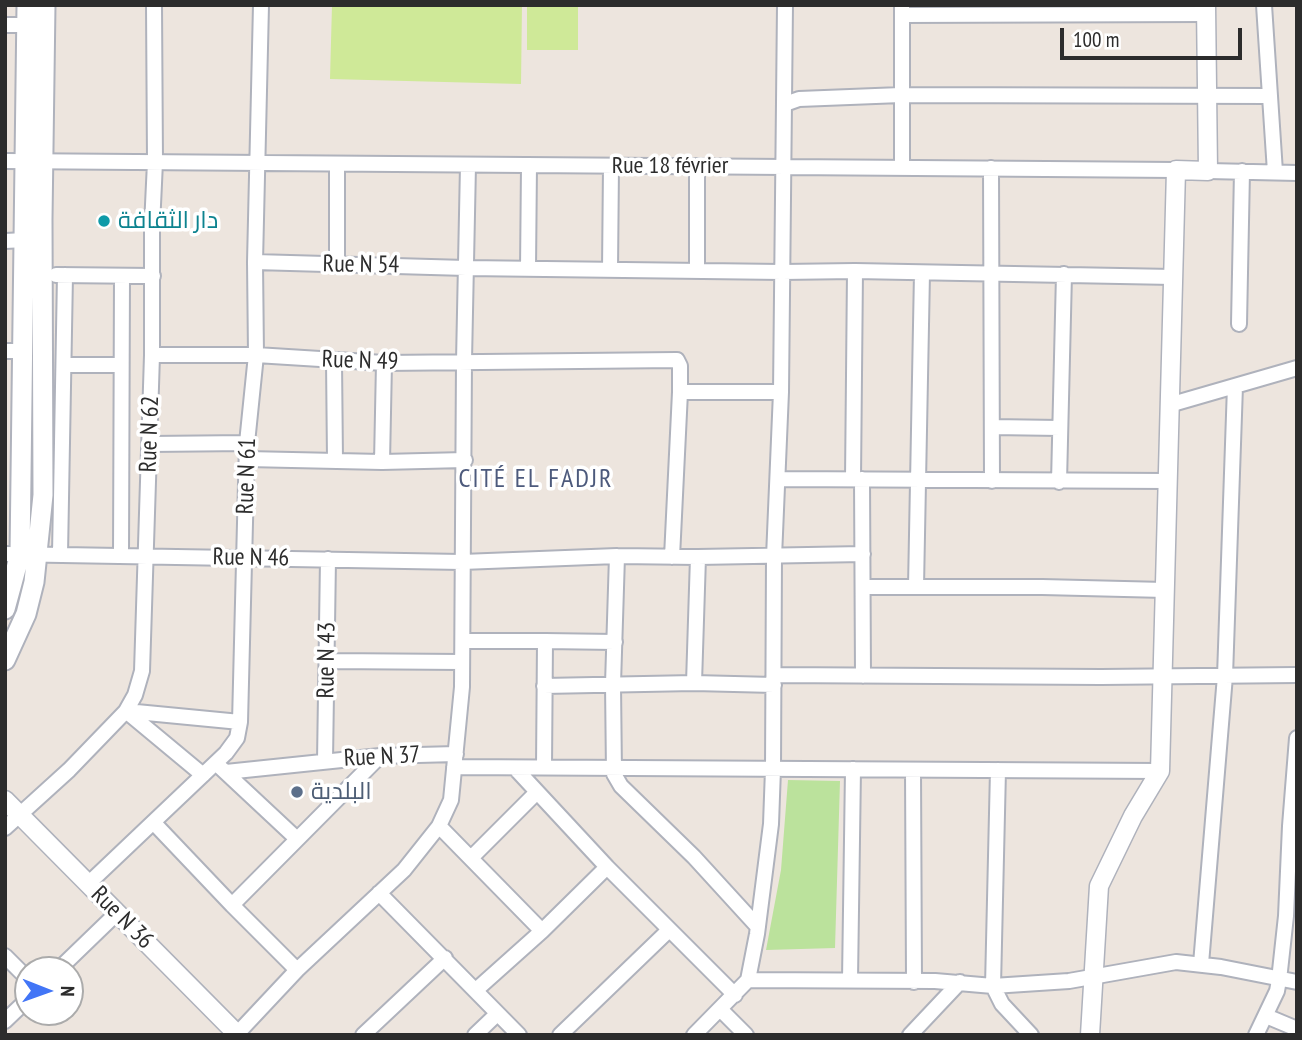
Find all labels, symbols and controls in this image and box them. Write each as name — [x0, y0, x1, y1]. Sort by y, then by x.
scale bar — [1064, 14, 1246, 58]
text: 100 m — [1073, 26, 1119, 53]
street label: Rue 18 février — [612, 152, 728, 180]
place label: دار الثقافة — [118, 207, 218, 235]
marker: دار الثقافة — [96, 213, 112, 229]
street label: Rue N 54 — [322, 250, 400, 280]
street label: Rue N 49 — [321, 345, 399, 377]
street label: Rue N 62 — [134, 395, 166, 473]
street label: Rue N 61 — [231, 437, 263, 515]
district label: CITÉ EL FADJR — [460, 464, 612, 496]
street label: Rue N 46 — [212, 543, 290, 573]
street label: Rue N 43 — [312, 621, 342, 699]
street label: Rue N 37 — [343, 741, 421, 773]
place label: البلدية — [311, 778, 372, 806]
marker: البلدية — [289, 784, 305, 800]
street label: Rue N 36 — [85, 881, 159, 955]
north arrow — [14, 956, 84, 1026]
text: N — [56, 986, 80, 997]

